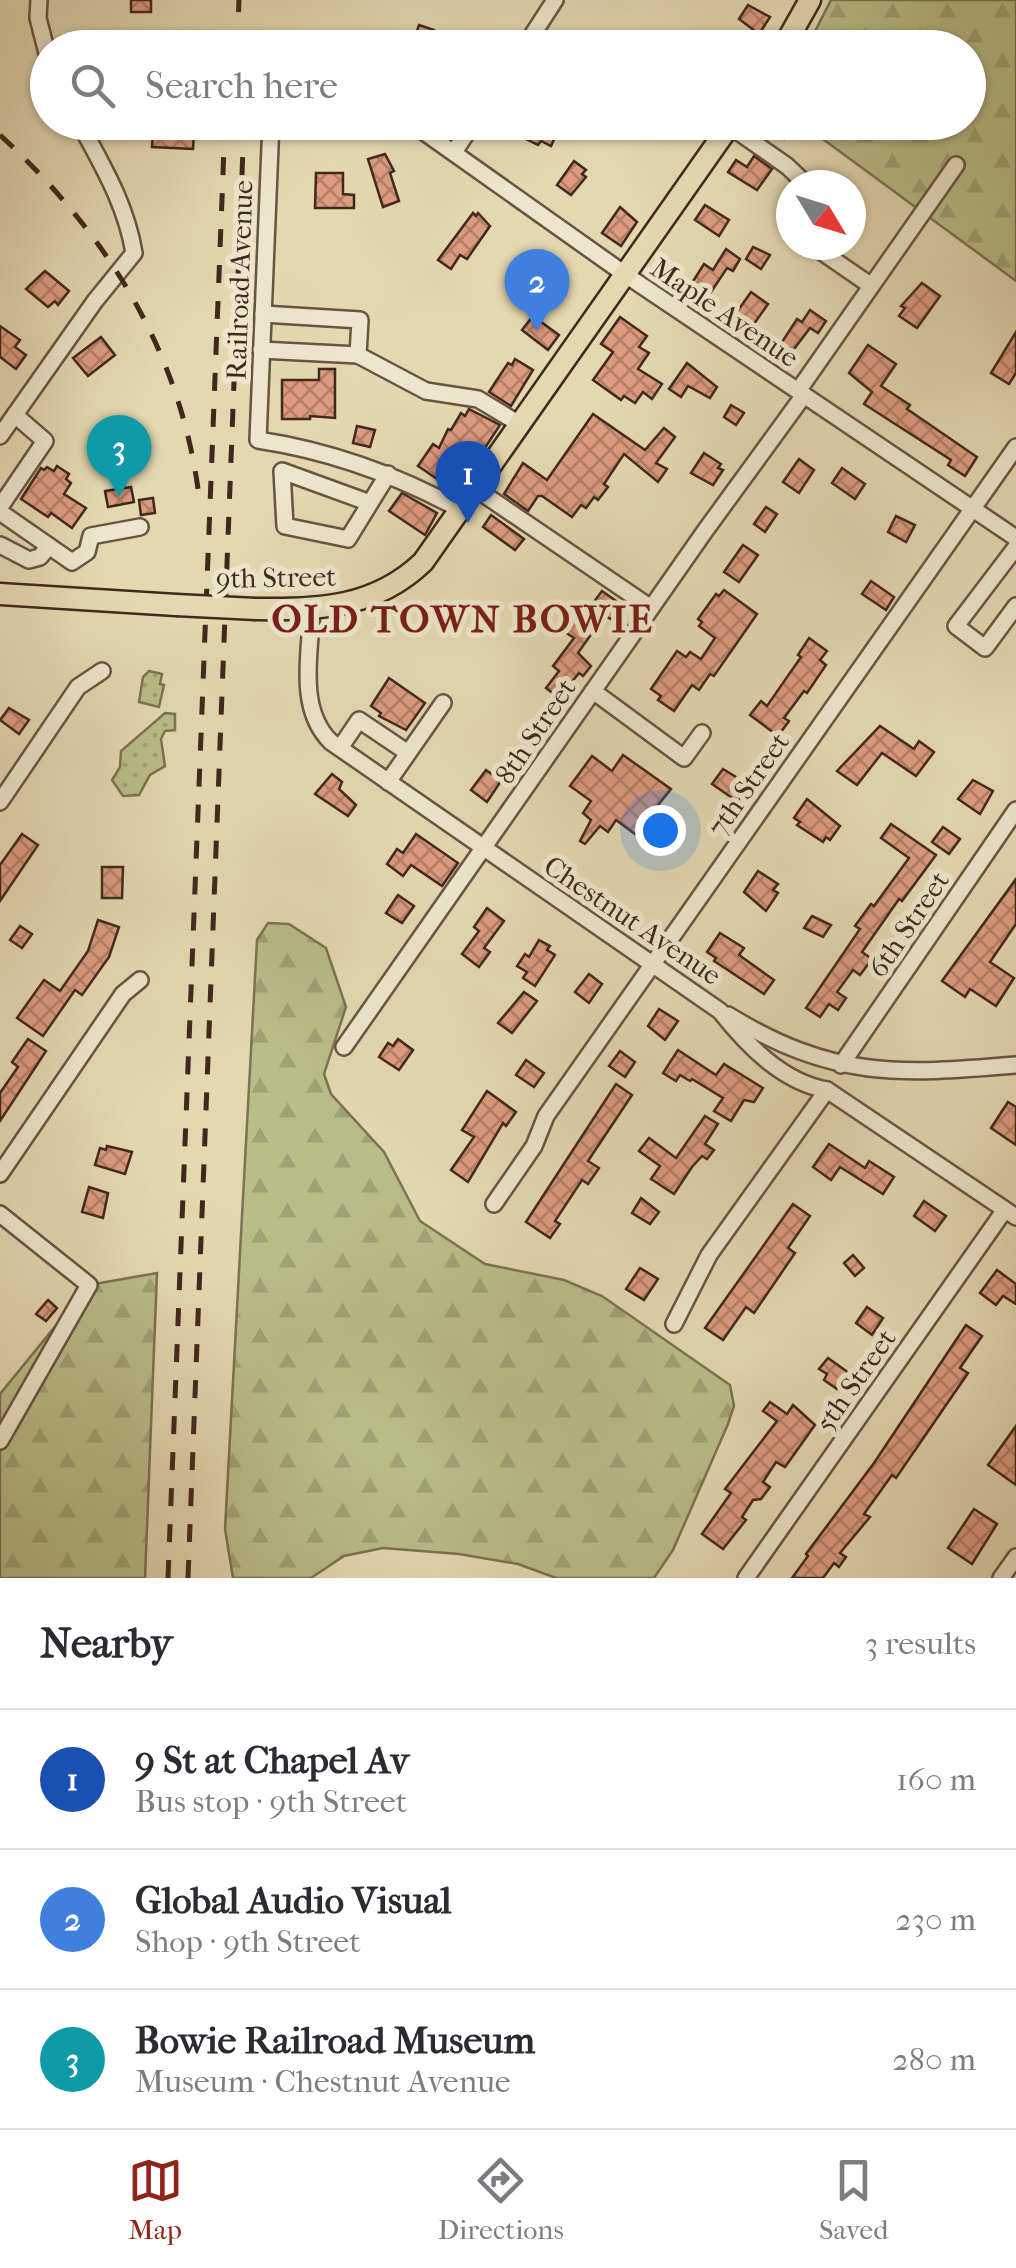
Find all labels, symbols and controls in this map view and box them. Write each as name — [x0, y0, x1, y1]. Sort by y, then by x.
search box — [30, 30, 986, 140]
icon: search — [65, 58, 120, 113]
text: Search here — [145, 63, 338, 108]
north arrow — [776, 170, 866, 260]
street label: Railroad Avenue — [220, 179, 259, 381]
pin: 2 — [504, 248, 570, 331]
street label: Maple Avenue — [645, 251, 805, 374]
pin: 3 — [86, 414, 152, 497]
pin: 1 — [436, 440, 500, 523]
street label: 9th Street — [216, 560, 336, 595]
district label: OLD TOWN BOWIE — [272, 597, 654, 642]
street label: 8th Street — [488, 672, 583, 790]
street label: 7th Street — [701, 726, 796, 843]
your location — [635, 805, 686, 856]
street label: Chestnut Avenue — [538, 849, 728, 992]
street label: 6th Street — [861, 865, 956, 984]
street label: 5th Street — [808, 1323, 903, 1438]
text: Nearby — [40, 1619, 172, 1668]
text: 3 results — [865, 1625, 976, 1662]
text: 9 St at Chapel Av — [135, 1738, 409, 1783]
text: 1 — [67, 1761, 78, 1798]
text: 160 m — [896, 1761, 976, 1798]
text: Bus stop · 9th Street — [135, 1783, 407, 1820]
text: Global Audio Visual — [135, 1878, 452, 1923]
text: 2 — [64, 1901, 81, 1938]
text: 230 m — [895, 1901, 976, 1938]
text: Shop · 9th Street — [135, 1923, 361, 1960]
text: Bowie Railroad Museum — [135, 2018, 535, 2063]
text: 3 — [66, 2041, 79, 2078]
text: 280 m — [892, 2041, 976, 2078]
text: Museum · Chestnut Avenue — [135, 2063, 511, 2100]
tab: Map — [128, 2153, 183, 2246]
tab: Directions — [438, 2153, 564, 2246]
tab: Saved — [819, 2153, 888, 2246]

